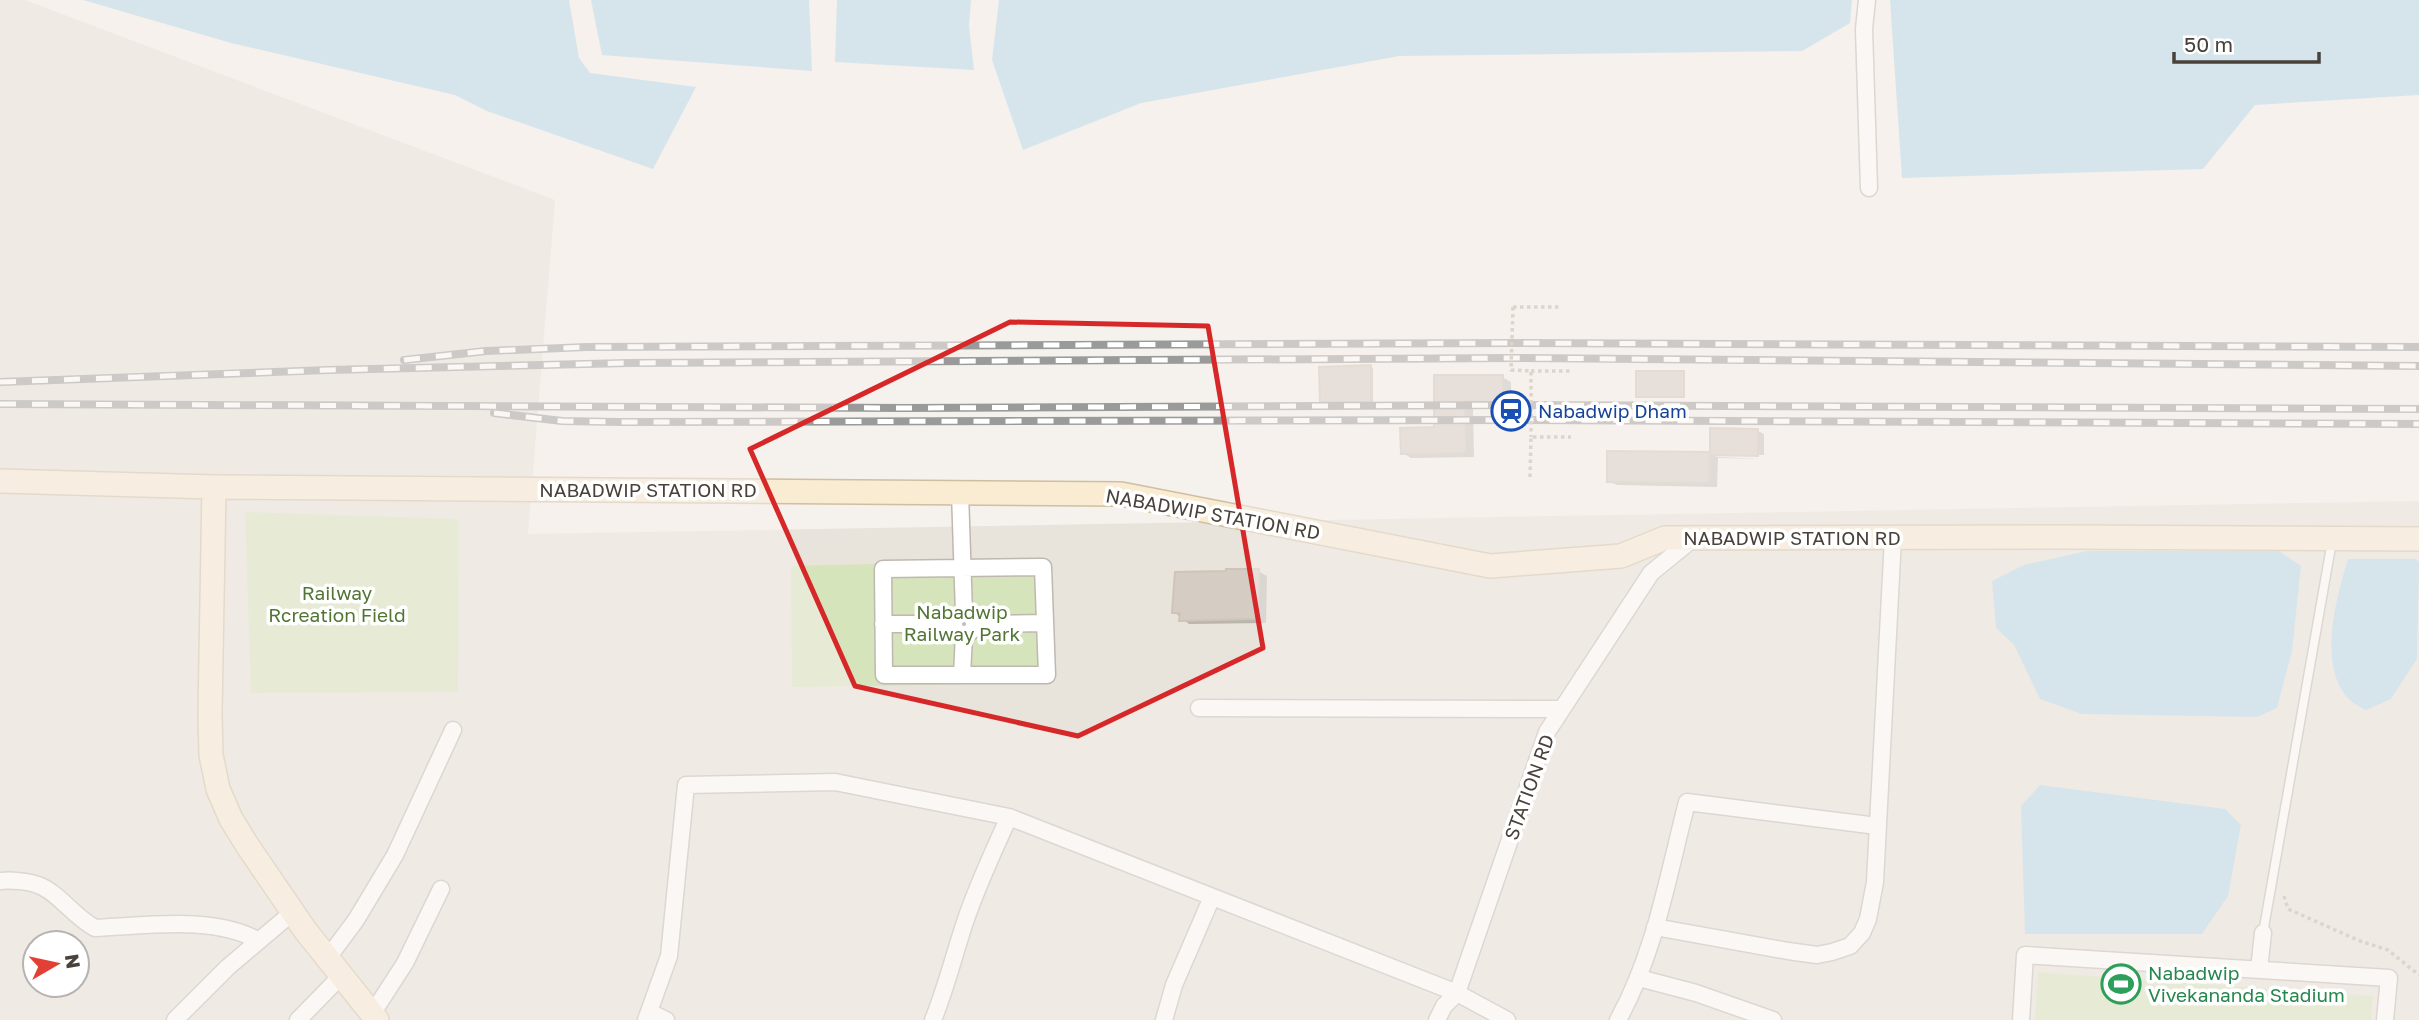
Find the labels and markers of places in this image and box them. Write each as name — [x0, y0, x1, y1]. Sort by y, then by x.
station icon: Nabadwip Dham — [1490, 390, 1532, 432]
place label: Nabadwip Dham — [1538, 399, 1687, 422]
place label: Nabadwip Vivekananda Stadium — [2148, 961, 2345, 1006]
sports icon: Nabadwip Vivekananda Stadium — [2100, 963, 2142, 1005]

